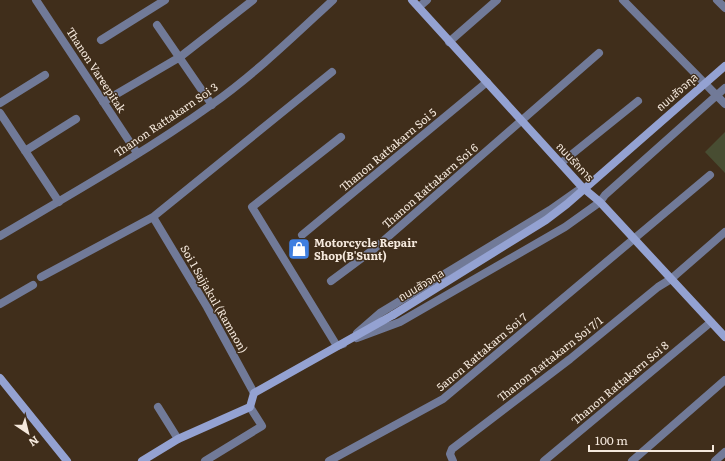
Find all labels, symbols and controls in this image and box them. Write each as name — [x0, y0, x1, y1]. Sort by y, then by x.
street label: Thanon Vareepitak — [63, 24, 131, 116]
street label: ถนนสัจจกุล — [652, 68, 701, 114]
street label: Thanon Rattakarn Soi 3 — [110, 78, 221, 160]
street label: Thanon Rattakarn Soi 5 — [335, 104, 440, 195]
street label: ถนนรัถการ — [553, 138, 598, 185]
street label: Thanon Rattakarn Soi 6 — [378, 139, 481, 231]
place label: Motorcycle Repair Shop(B'Sunt) — [314, 234, 417, 263]
shop icon: Motorcycle Repair Shop(B'Sunt) — [286, 236, 312, 262]
street label: Soi 1 Sajjakul (Ramnon) — [177, 242, 252, 355]
street label: ถนนสัจจกุล — [395, 264, 446, 304]
street label: 5anon Rattakarn Soi 7 — [432, 308, 531, 394]
street label: Thanon Rattakarn Soi 7/1 — [493, 311, 606, 405]
street label: Thanon Rattakarn Soi 8 — [567, 337, 671, 428]
north arrow — [8, 413, 48, 453]
scale bar — [589, 427, 713, 453]
text: 100 m — [595, 431, 628, 449]
text: N — [26, 433, 43, 451]

